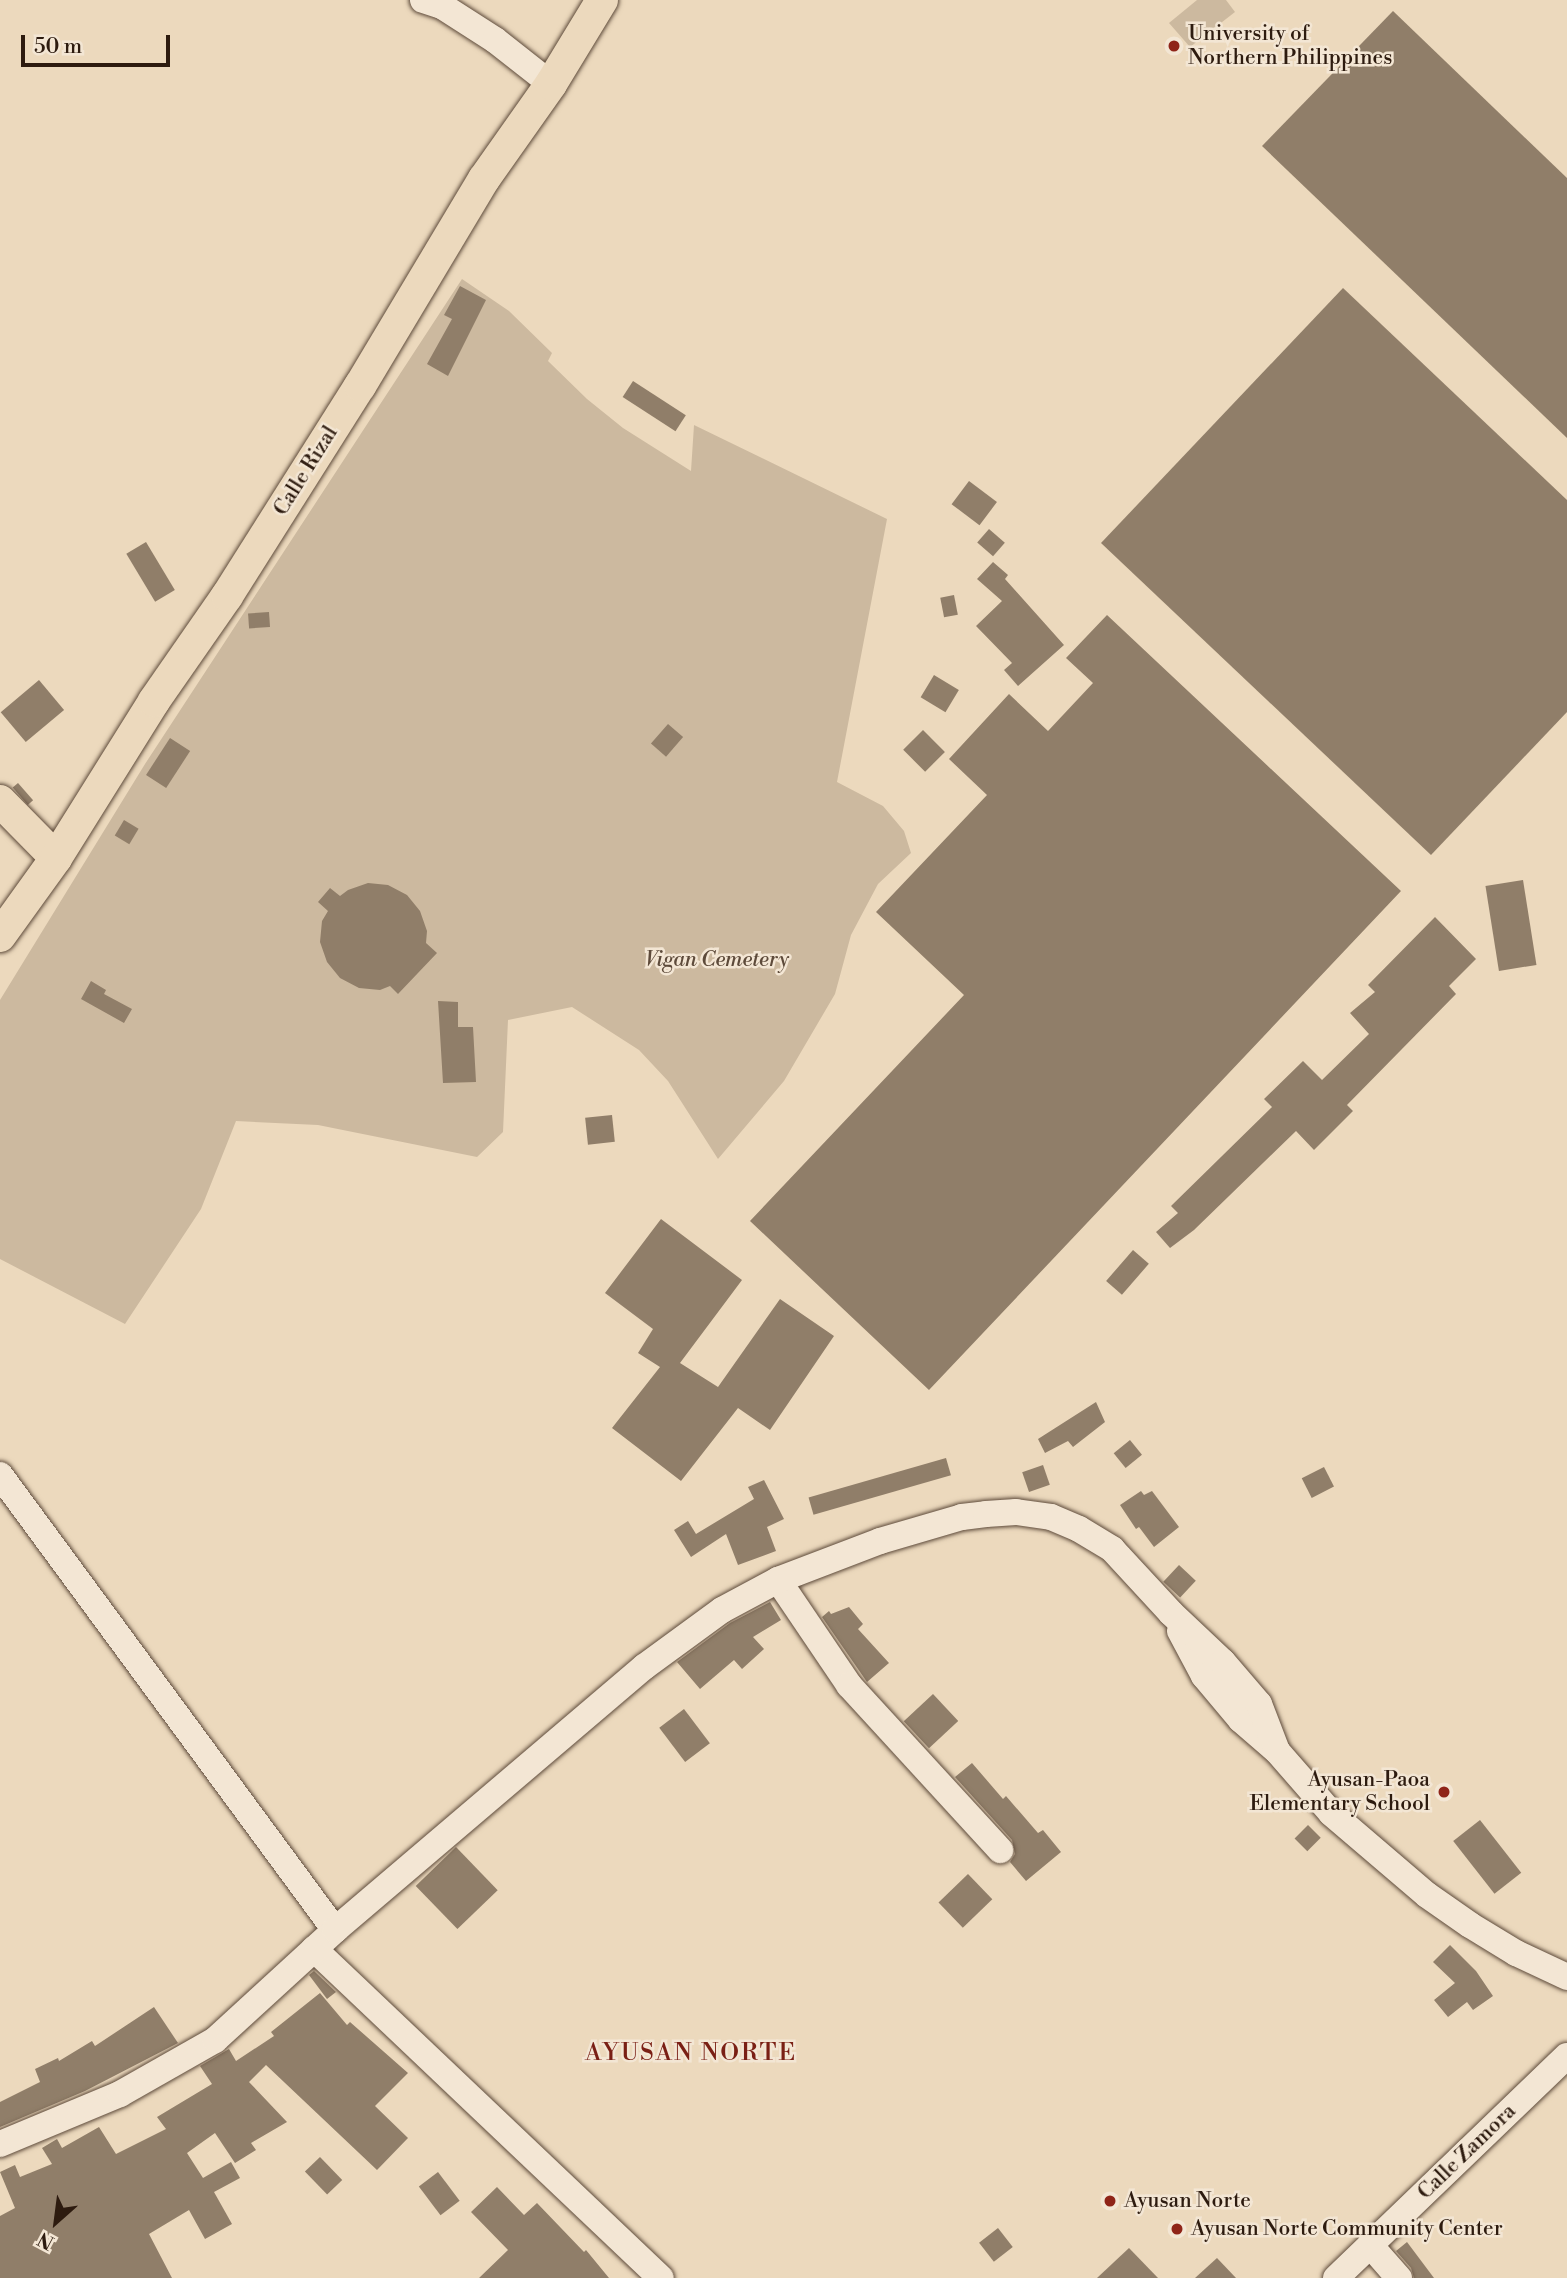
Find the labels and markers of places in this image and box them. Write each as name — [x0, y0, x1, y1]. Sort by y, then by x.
place label: University of Northern Philippines — [1188, 21, 1392, 71]
marker: University of Northern Philippines — [1166, 38, 1182, 54]
place label: Ayusan-Paoa Elementary School — [1250, 1767, 1430, 1817]
marker: Ayusan-Paoa Elementary School — [1436, 1784, 1452, 1800]
place label: Ayusan Norte — [1124, 2188, 1251, 2214]
marker: Ayusan Norte — [1102, 2193, 1118, 2209]
place label: Ayusan Norte Community Center — [1191, 2216, 1503, 2242]
marker: Ayusan Norte Community Center — [1169, 2221, 1185, 2237]

